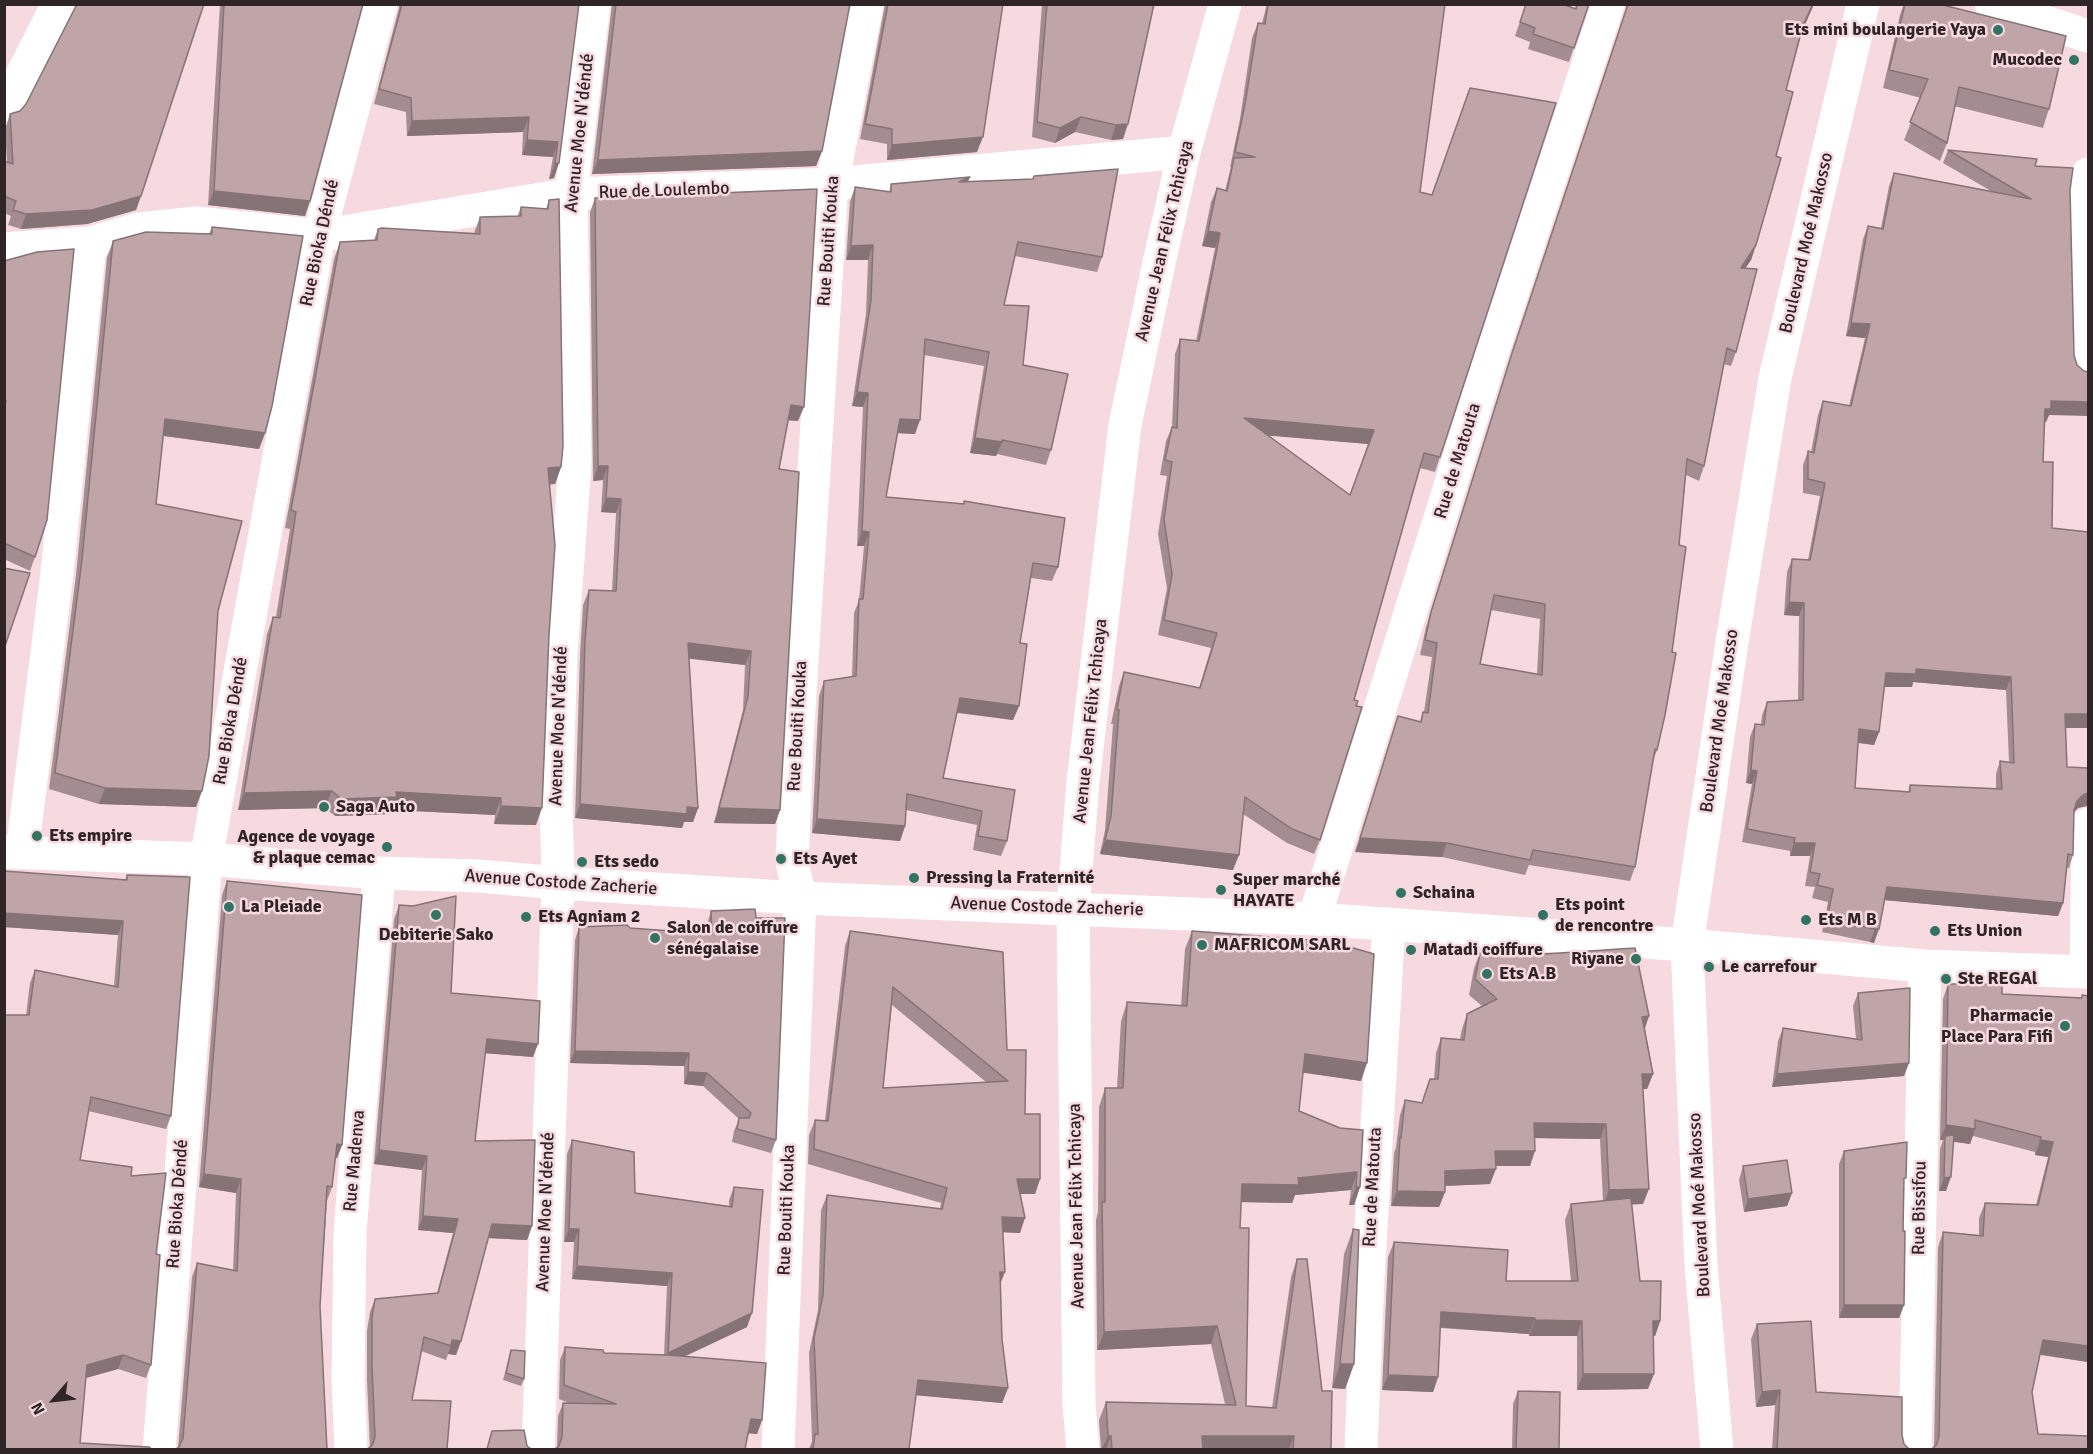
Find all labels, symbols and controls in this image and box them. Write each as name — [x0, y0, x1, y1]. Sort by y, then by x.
place label: Ets mini boulangerie Yaya — [1784, 19, 1986, 41]
marker: Ets mini boulangerie Yaya — [1991, 23, 2005, 37]
place label: Mucodec — [1992, 49, 2062, 71]
street label: Avenue Moe N'déndé — [561, 52, 599, 214]
marker: Mucodec — [2067, 53, 2081, 67]
street label: Avenue Jean Félix Tchicaya — [1131, 138, 1199, 344]
street label: Boulevard Moé Makosso — [1776, 150, 1838, 336]
street label: Rue Bouiti Kouka — [814, 175, 844, 307]
street label: Rue Bioka Déndé — [296, 177, 344, 309]
street label: Rue de Loulembo — [598, 178, 730, 204]
street label: Rue de Matouta — [1430, 400, 1486, 522]
street label: Avenue Jean Félix Tchicaya — [1070, 618, 1112, 824]
street label: Boulevard Moé Makosso — [1696, 628, 1744, 814]
street label: Avenue Moe N'déndé — [545, 646, 573, 806]
street label: Rue Bioka Déndé — [209, 655, 253, 787]
street label: Rue Bouiti Kouka — [784, 660, 812, 792]
place label: Saga Auto — [336, 796, 415, 818]
marker: Saga Auto — [317, 800, 331, 814]
place label: Ets empire — [49, 825, 132, 847]
place label: Agence de voyage & plaque cemac — [237, 826, 375, 868]
marker: Ets empire — [30, 829, 44, 843]
marker: Agence de voyage & plaque cemac — [380, 840, 394, 854]
place label: Ets Ayet — [793, 848, 857, 870]
place label: Ets sedo — [594, 851, 659, 873]
marker: Ets Ayet — [774, 852, 788, 866]
marker: Ets sedo — [575, 855, 589, 869]
street label: Avenue Costode Zacherie — [464, 865, 658, 901]
place label: Pressing la Fraternité — [926, 867, 1095, 889]
place label: Super marché HAYATE — [1233, 869, 1341, 912]
marker: Pressing la Fraternité — [907, 871, 921, 885]
place label: Schaina — [1413, 882, 1475, 904]
marker: Super marché HAYATE — [1214, 883, 1228, 897]
marker: Schaina — [1394, 886, 1408, 900]
street label: Avenue Costode Zacherie — [950, 893, 1144, 921]
place label: Ets point de rencontre — [1555, 894, 1653, 936]
place label: La Pleiade — [241, 896, 322, 918]
marker: La Pleiade — [222, 900, 236, 914]
place label: Ets Agniam 2 — [538, 906, 640, 928]
marker: Debiterie Sako — [429, 908, 443, 922]
marker: Ets point de rencontre — [1536, 908, 1550, 922]
place label: Ets M B — [1818, 909, 1877, 931]
marker: Ets Agniam 2 — [519, 910, 533, 924]
marker: Ets M B — [1799, 913, 1813, 927]
place label: Salon de coiffure sénégalaise — [667, 917, 798, 960]
place label: Ets Union — [1947, 920, 2022, 942]
place label: Debiterie Sako — [379, 924, 493, 946]
marker: Ets Union — [1928, 924, 1942, 938]
marker: Salon de coiffure sénégalaise — [648, 931, 662, 945]
place label: MAFRICOM SARL — [1214, 934, 1351, 956]
marker: MAFRICOM SARL — [1195, 938, 1209, 952]
place label: Matadi coiffure — [1423, 939, 1543, 961]
marker: Matadi coiffure — [1404, 943, 1418, 957]
place label: Riyane — [1571, 948, 1624, 970]
marker: Riyane — [1629, 952, 1643, 966]
place label: Le carrefour — [1721, 956, 1817, 978]
marker: Le carrefour — [1702, 960, 1716, 974]
place label: Ets A.B — [1499, 963, 1556, 985]
marker: Ets A.B — [1480, 967, 1494, 981]
place label: Ste REGAl — [1958, 968, 2037, 990]
marker: Ste REGAl — [1939, 972, 1953, 986]
place label: Pharmacie Place Para Fifi — [1941, 1005, 2053, 1048]
marker: Pharmacie Place Para Fifi — [2058, 1019, 2072, 1033]
street label: Avenue Jean Félix Tchicaya — [1064, 1103, 1090, 1309]
street label: Rue Madenva — [340, 1109, 370, 1213]
street label: Boulevard Moé Makosso — [1684, 1112, 1716, 1298]
street label: Rue de Matouta — [1359, 1127, 1387, 1247]
street label: Avenue Moe N'déndé — [532, 1132, 560, 1292]
street label: Rue Bioka Déndé — [163, 1139, 193, 1269]
street label: Rue Bouiti Kouka — [774, 1144, 800, 1276]
street label: Rue Bissifou — [1908, 1161, 1932, 1255]
north arrow — [24, 1370, 84, 1430]
text: N — [27, 1399, 50, 1418]

